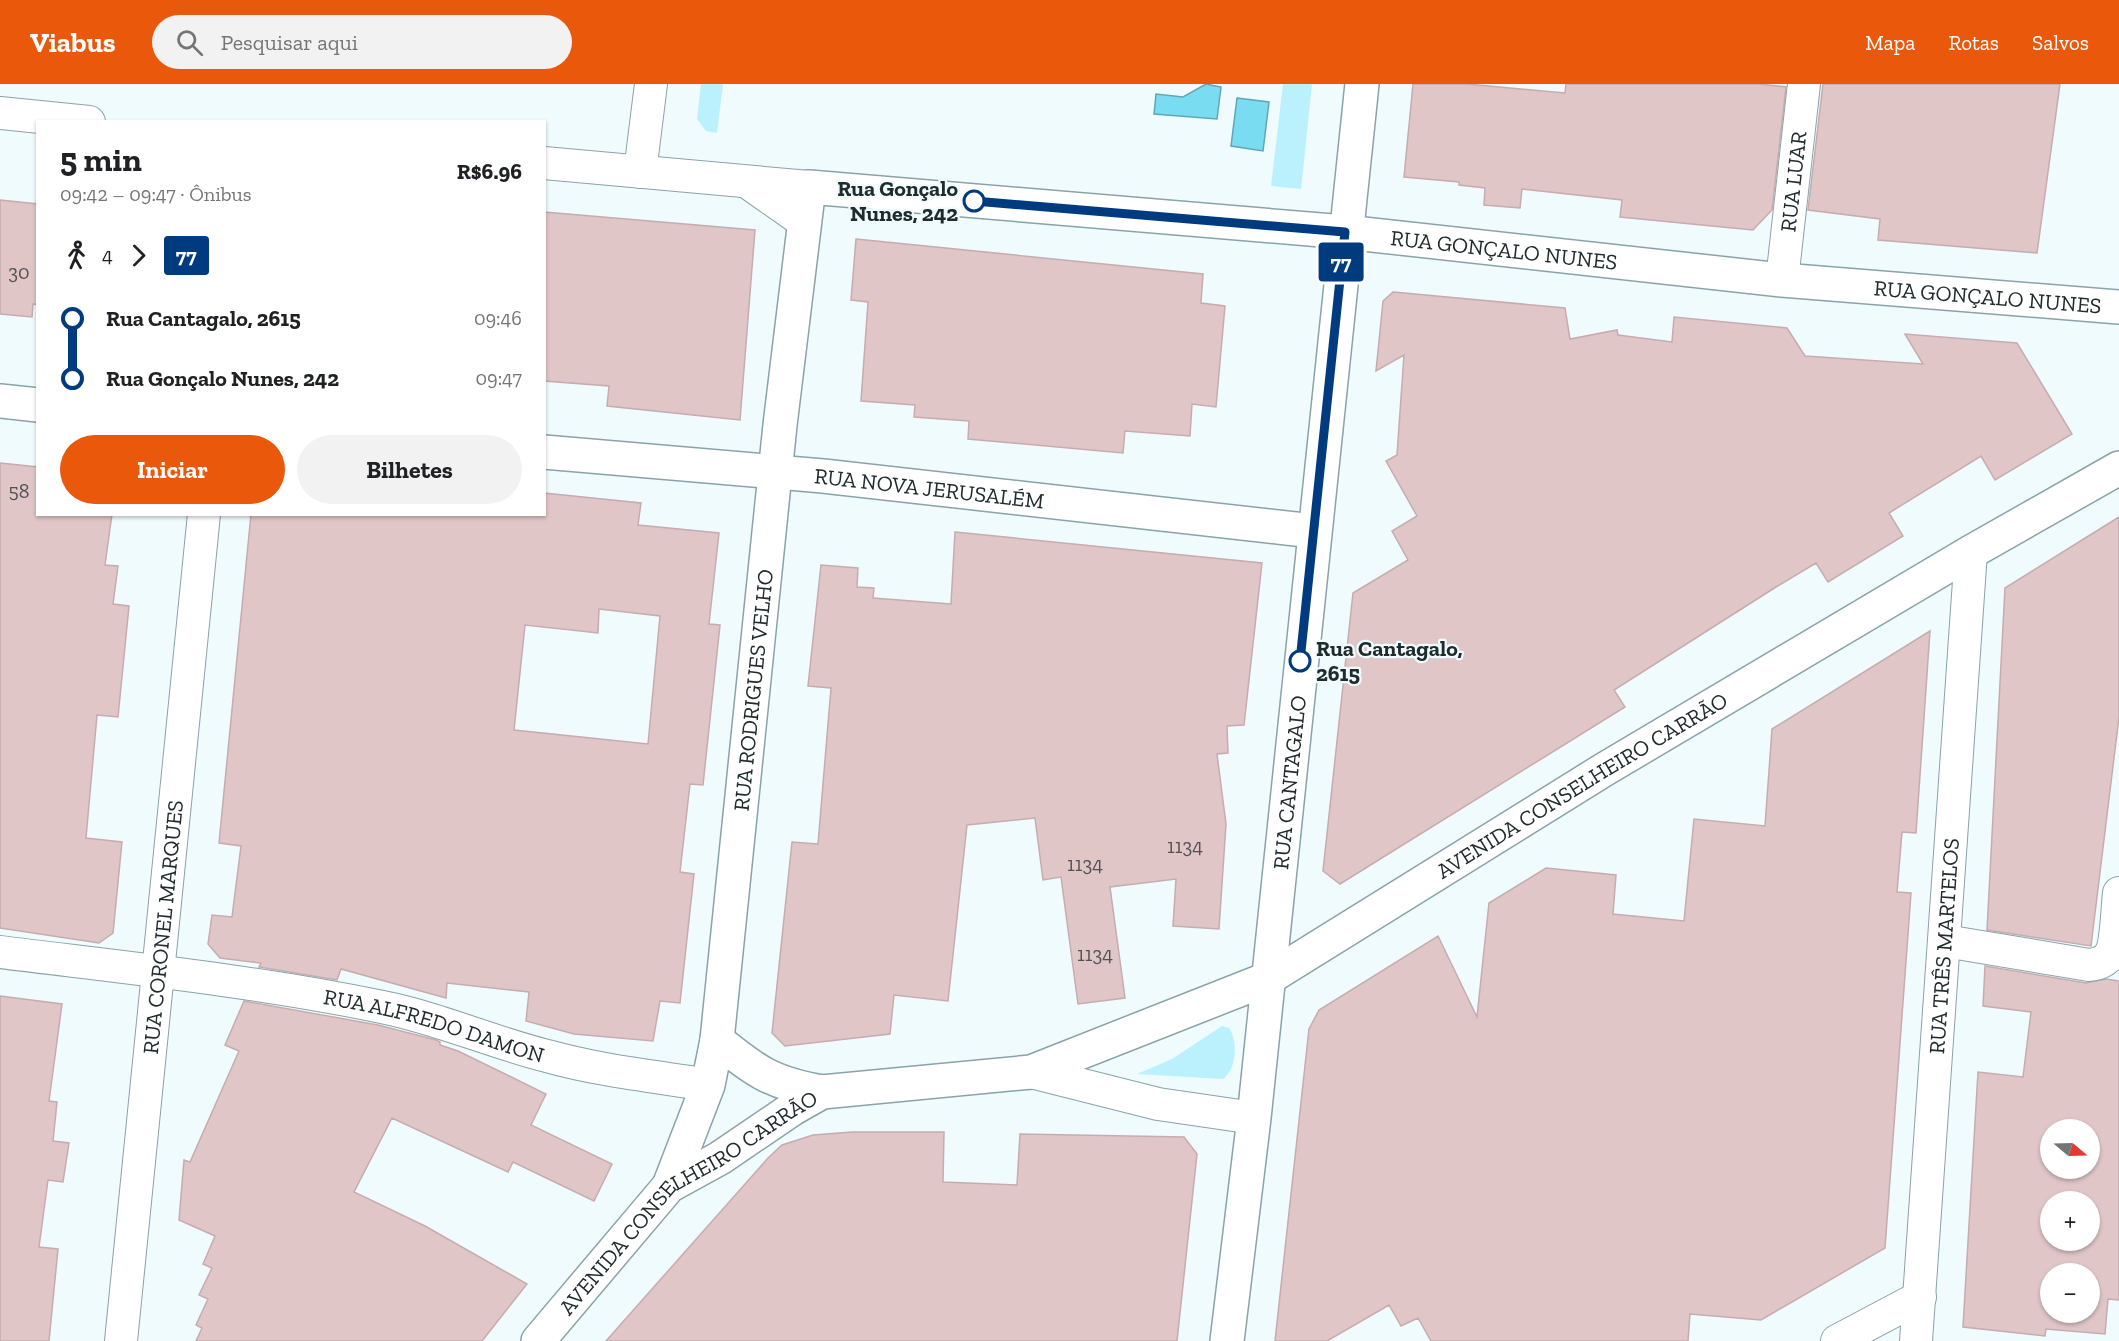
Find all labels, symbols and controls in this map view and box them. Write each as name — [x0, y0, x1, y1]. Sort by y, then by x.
search box — [152, 15, 572, 69]
text: Viabus — [30, 26, 116, 59]
icon: search — [173, 26, 206, 59]
text: Pesquisar aqui — [221, 29, 358, 56]
text: Mapa — [1865, 30, 1915, 55]
text: Rotas — [1948, 30, 1999, 55]
text: Salvos — [2032, 30, 2089, 55]
street label: RUA LUAR — [1774, 130, 1812, 233]
text: 5 min — [60, 140, 142, 179]
text: R$6.96 — [457, 158, 522, 185]
place label: Rua Gonçalo Nunes, 242 — [837, 175, 958, 227]
text: 09:42 – 09:47 · Ônibus — [60, 182, 251, 206]
marker: Rua Gonçalo Nunes, 242 — [963, 190, 985, 212]
street label: RUA GONÇALO NUNES — [1389, 224, 1619, 275]
icon: walk — [60, 239, 93, 272]
icon: forward — [122, 239, 155, 272]
line badge: 77 — [1314, 242, 1368, 282]
text: 4 — [102, 243, 113, 267]
text: 77 — [176, 243, 197, 268]
text: 77 — [1331, 250, 1351, 275]
house number: 30 — [8, 260, 30, 284]
street label: RUA GONÇALO NUNES — [1873, 274, 2102, 319]
text: Rua Cantagalo, 2615 — [106, 305, 301, 332]
text: 09:46 — [474, 306, 522, 330]
text: Rua Gonçalo Nunes, 242 — [106, 365, 339, 392]
text: 09:47 — [476, 366, 522, 390]
button: Iniciar — [60, 435, 285, 504]
button: Bilhetes — [297, 435, 522, 504]
street label: RUA NOVA JERUSALÉM — [813, 462, 1046, 514]
house number: 58 — [9, 479, 30, 503]
street label: RUA RODRIGUES VELHO — [727, 568, 779, 812]
place label: Rua Cantagalo, 2615 — [1316, 635, 1463, 687]
marker: Rua Cantagalo, 2615 — [1289, 650, 1311, 672]
street label: AVENIDA CONSELHEIRO CARRÃO — [1431, 686, 1732, 884]
street label: RUA CANTAGALO — [1267, 694, 1312, 871]
street label: RUA CORONEL MARQUES — [136, 799, 189, 1055]
house number: 1134 — [1167, 834, 1203, 858]
street label: RUA TRÊS MARTELOS — [1923, 837, 1965, 1055]
house number: 1134 — [1067, 852, 1103, 876]
house number: 1134 — [1077, 942, 1113, 966]
street label: RUA ALFREDO DAMON — [322, 983, 547, 1068]
street label: AVENIDA CONSELHEIRO CARRÃO — [553, 1084, 822, 1320]
north arrow — [2040, 1119, 2100, 1179]
map controls — [2040, 1119, 2100, 1323]
button: + — [2040, 1191, 2100, 1251]
button: − — [2040, 1263, 2100, 1323]

